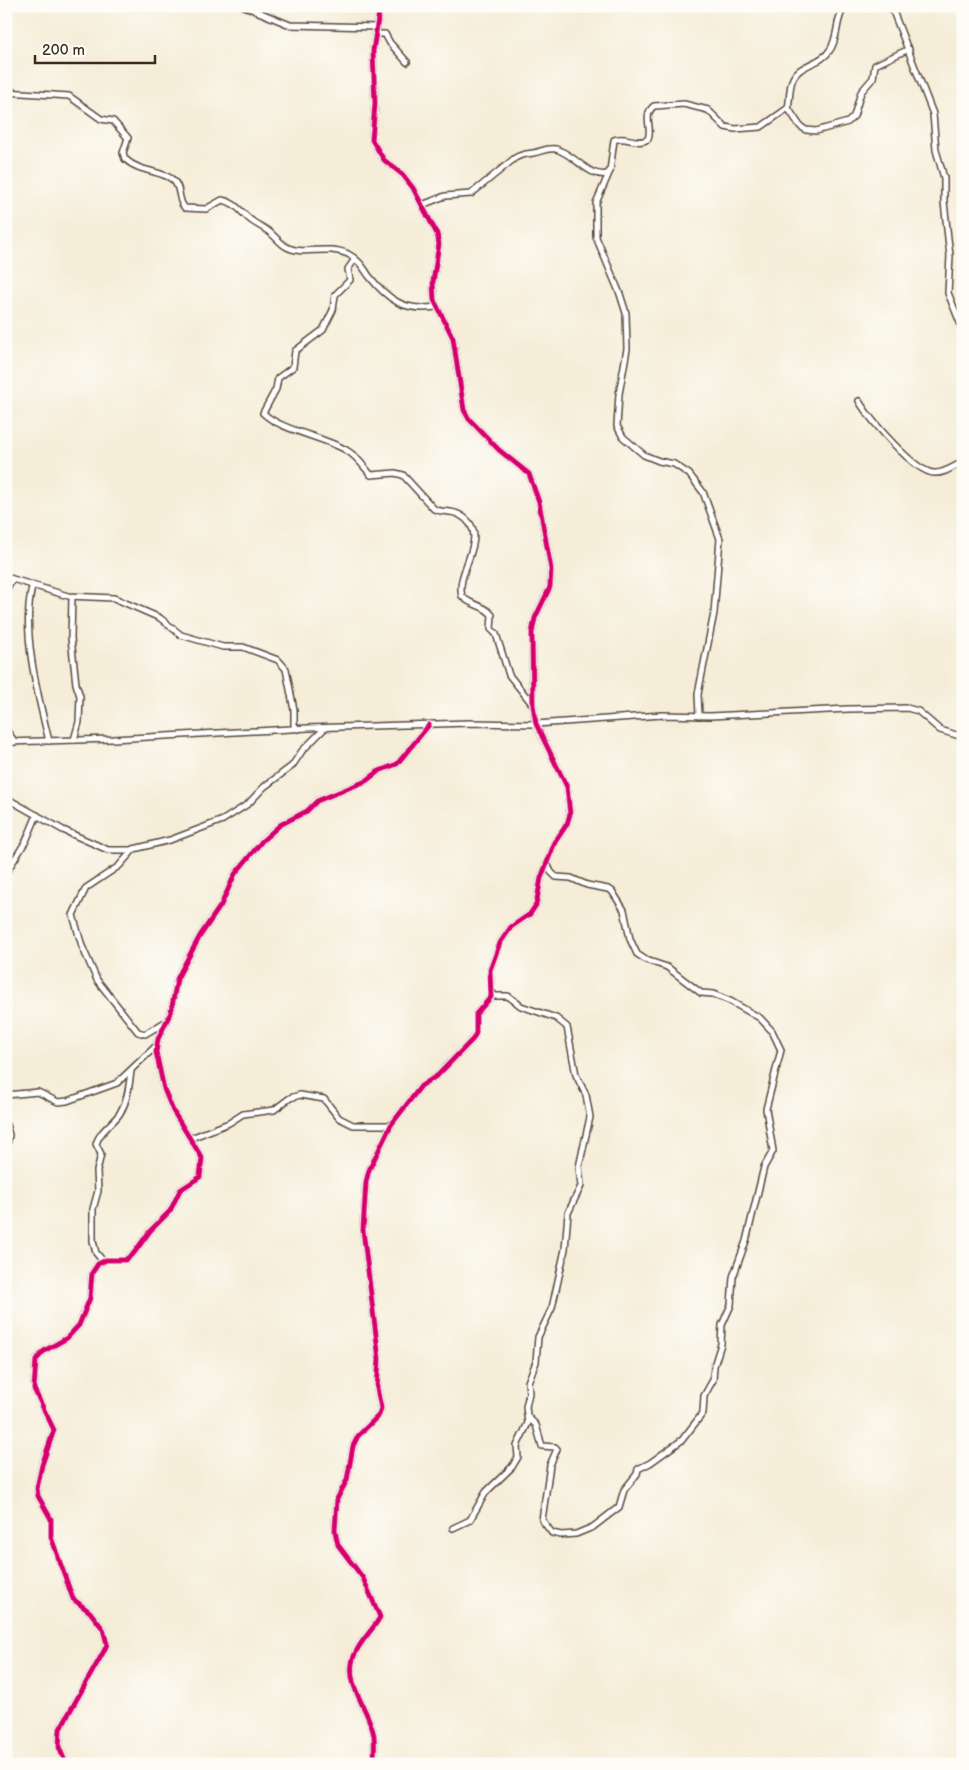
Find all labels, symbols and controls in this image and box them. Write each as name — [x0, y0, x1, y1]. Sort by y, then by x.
scale bar — [35, 32, 155, 64]
text: 200 m — [42, 41, 85, 60]

